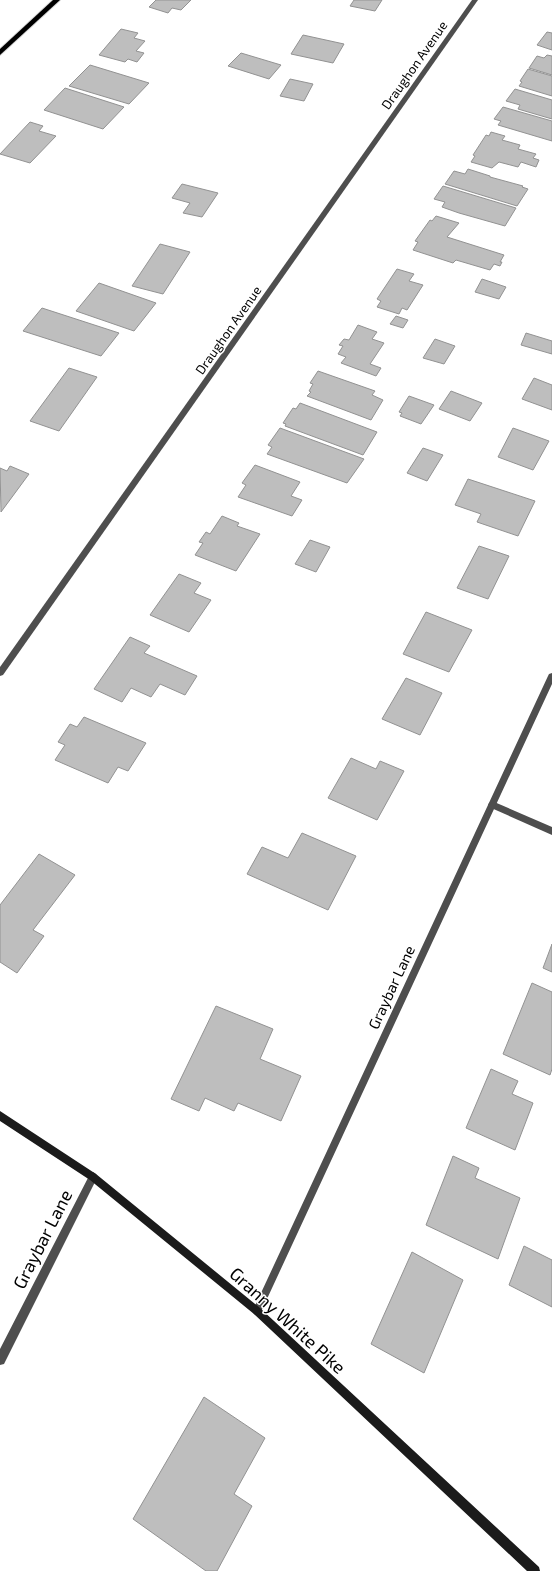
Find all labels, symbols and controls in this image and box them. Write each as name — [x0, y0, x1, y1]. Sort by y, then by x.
street label: Draughon Avenue — [378, 18, 450, 112]
street label: Draughon Avenue — [192, 283, 264, 377]
street label: Graybar Lane — [364, 942, 418, 1032]
street label: Graybar Lane — [8, 1186, 76, 1292]
street label: Granny White Pike — [225, 1262, 351, 1378]

